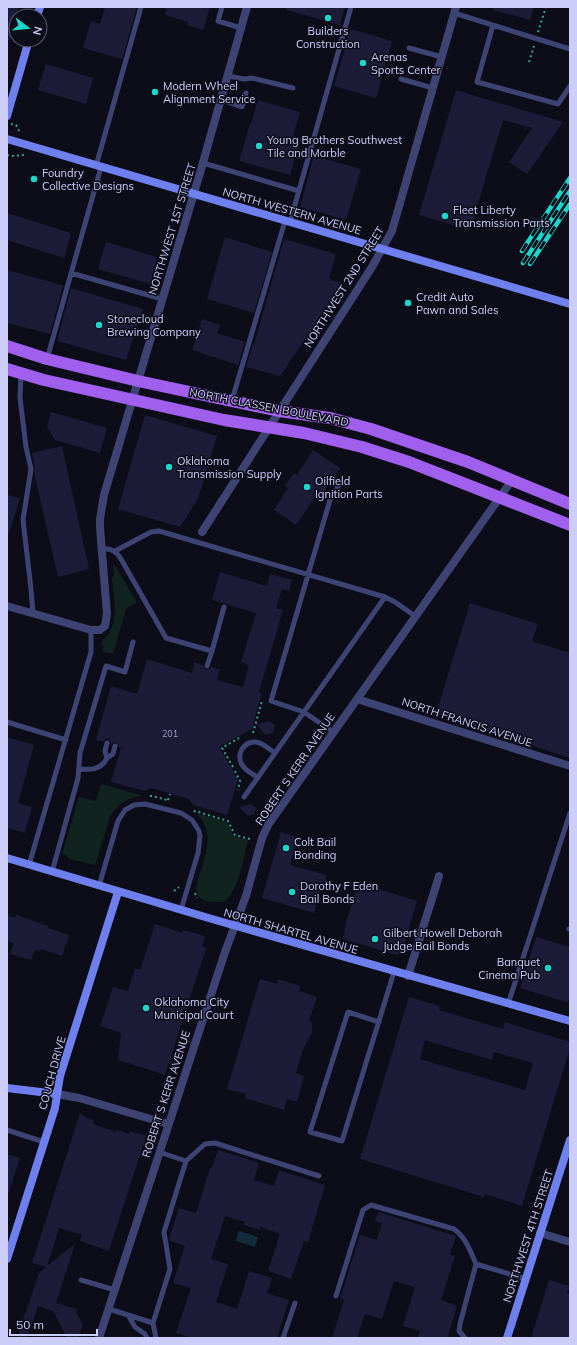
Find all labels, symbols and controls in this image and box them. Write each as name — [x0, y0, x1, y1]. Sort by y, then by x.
north arrow — [8, 8, 48, 48]
marker: Builders Construction — [323, 13, 333, 23]
place label: Builders Construction — [296, 24, 360, 51]
text: N — [30, 25, 45, 37]
place label: Arenas Sports Center — [371, 50, 441, 77]
marker: Arenas Sports Center — [358, 58, 368, 68]
place label: Modern Wheel Alignment Service — [163, 79, 255, 106]
marker: Modern Wheel Alignment Service — [150, 87, 160, 97]
place label: Young Brothers Southwest Tile and Marble — [266, 133, 402, 160]
marker: Young Brothers Southwest Tile and Marble — [254, 141, 264, 151]
street label: NORTHWEST 1ST STREET — [145, 161, 199, 297]
place label: Foundry Collective Designs — [42, 166, 134, 193]
marker: Foundry Collective Designs — [29, 174, 39, 184]
street label: NORTH WESTERN AVENUE — [221, 184, 363, 238]
place label: Fleet Liberty Transmission Parts — [453, 203, 550, 230]
marker: Fleet Liberty Transmission Parts — [440, 211, 450, 221]
street label: NORTHWEST 2ND STREET — [301, 224, 387, 350]
place label: Credit Auto Pawn and Sales — [416, 290, 498, 317]
marker: Credit Auto Pawn and Sales — [403, 298, 413, 308]
place label: Stonecloud Brewing Company — [107, 312, 201, 339]
marker: Stonecloud Brewing Company — [94, 320, 104, 330]
street label: NORTH CLASSEN BOULEVARD — [188, 385, 350, 429]
place label: Oklahoma Transmission Supply — [177, 454, 282, 481]
marker: Oklahoma Transmission Supply — [164, 462, 174, 472]
place label: Oilfield Ignition Parts — [315, 474, 383, 501]
marker: Oilfield Ignition Parts — [302, 482, 312, 492]
street label: NORTH FRANCIS AVENUE — [400, 694, 534, 750]
street label: ROBERT S KERR AVENUE — [252, 710, 338, 828]
house number: 201 — [162, 728, 178, 739]
place label: Colt Bail Bonding — [294, 835, 337, 862]
marker: Colt Bail Bonding — [281, 843, 291, 853]
place label: Dorothy F Eden Bail Bonds — [300, 879, 378, 906]
marker: Dorothy F Eden Bail Bonds — [287, 887, 297, 897]
street label: NORTH SHARTEL AVENUE — [222, 905, 360, 957]
place label: Gilbert Howell Deborah Judge Bail Bonds — [383, 926, 502, 953]
marker: Gilbert Howell Deborah Judge Bail Bonds — [370, 934, 380, 944]
place label: Banquet Cinema Pub — [478, 955, 540, 982]
marker: Banquet Cinema Pub — [543, 963, 553, 973]
place label: Oklahoma City Municipal Court — [154, 995, 234, 1022]
marker: Oklahoma City Municipal Court — [141, 1003, 151, 1013]
street label: ROBERT S KERR AVENUE — [139, 1029, 193, 1159]
street label: COUCH DRIVE — [35, 1035, 69, 1111]
street label: NORTHWEST 4TH STREET — [500, 1167, 556, 1304]
scale bar — [10, 1311, 97, 1337]
text: 50 m — [16, 1317, 44, 1332]

